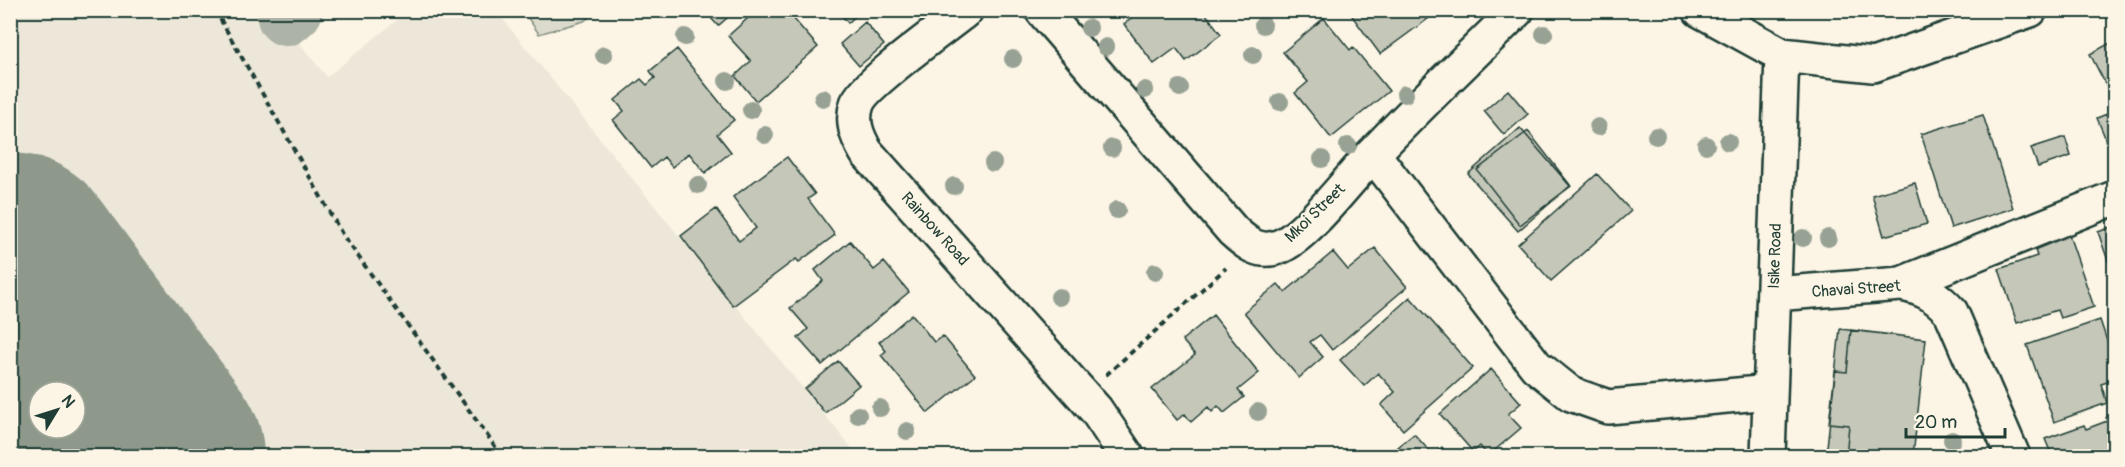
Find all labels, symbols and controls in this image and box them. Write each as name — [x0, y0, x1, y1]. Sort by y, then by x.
street label: Mkoi Street — [1281, 179, 1350, 247]
street label: Rainbow Road — [897, 188, 973, 270]
street label: Isike Road — [1764, 223, 1786, 289]
street label: Chavai Street — [1811, 276, 1902, 302]
north arrow — [27, 380, 87, 440]
text: N — [57, 391, 79, 412]
scale bar — [1906, 401, 2005, 439]
text: 20 m — [1915, 411, 1957, 434]

